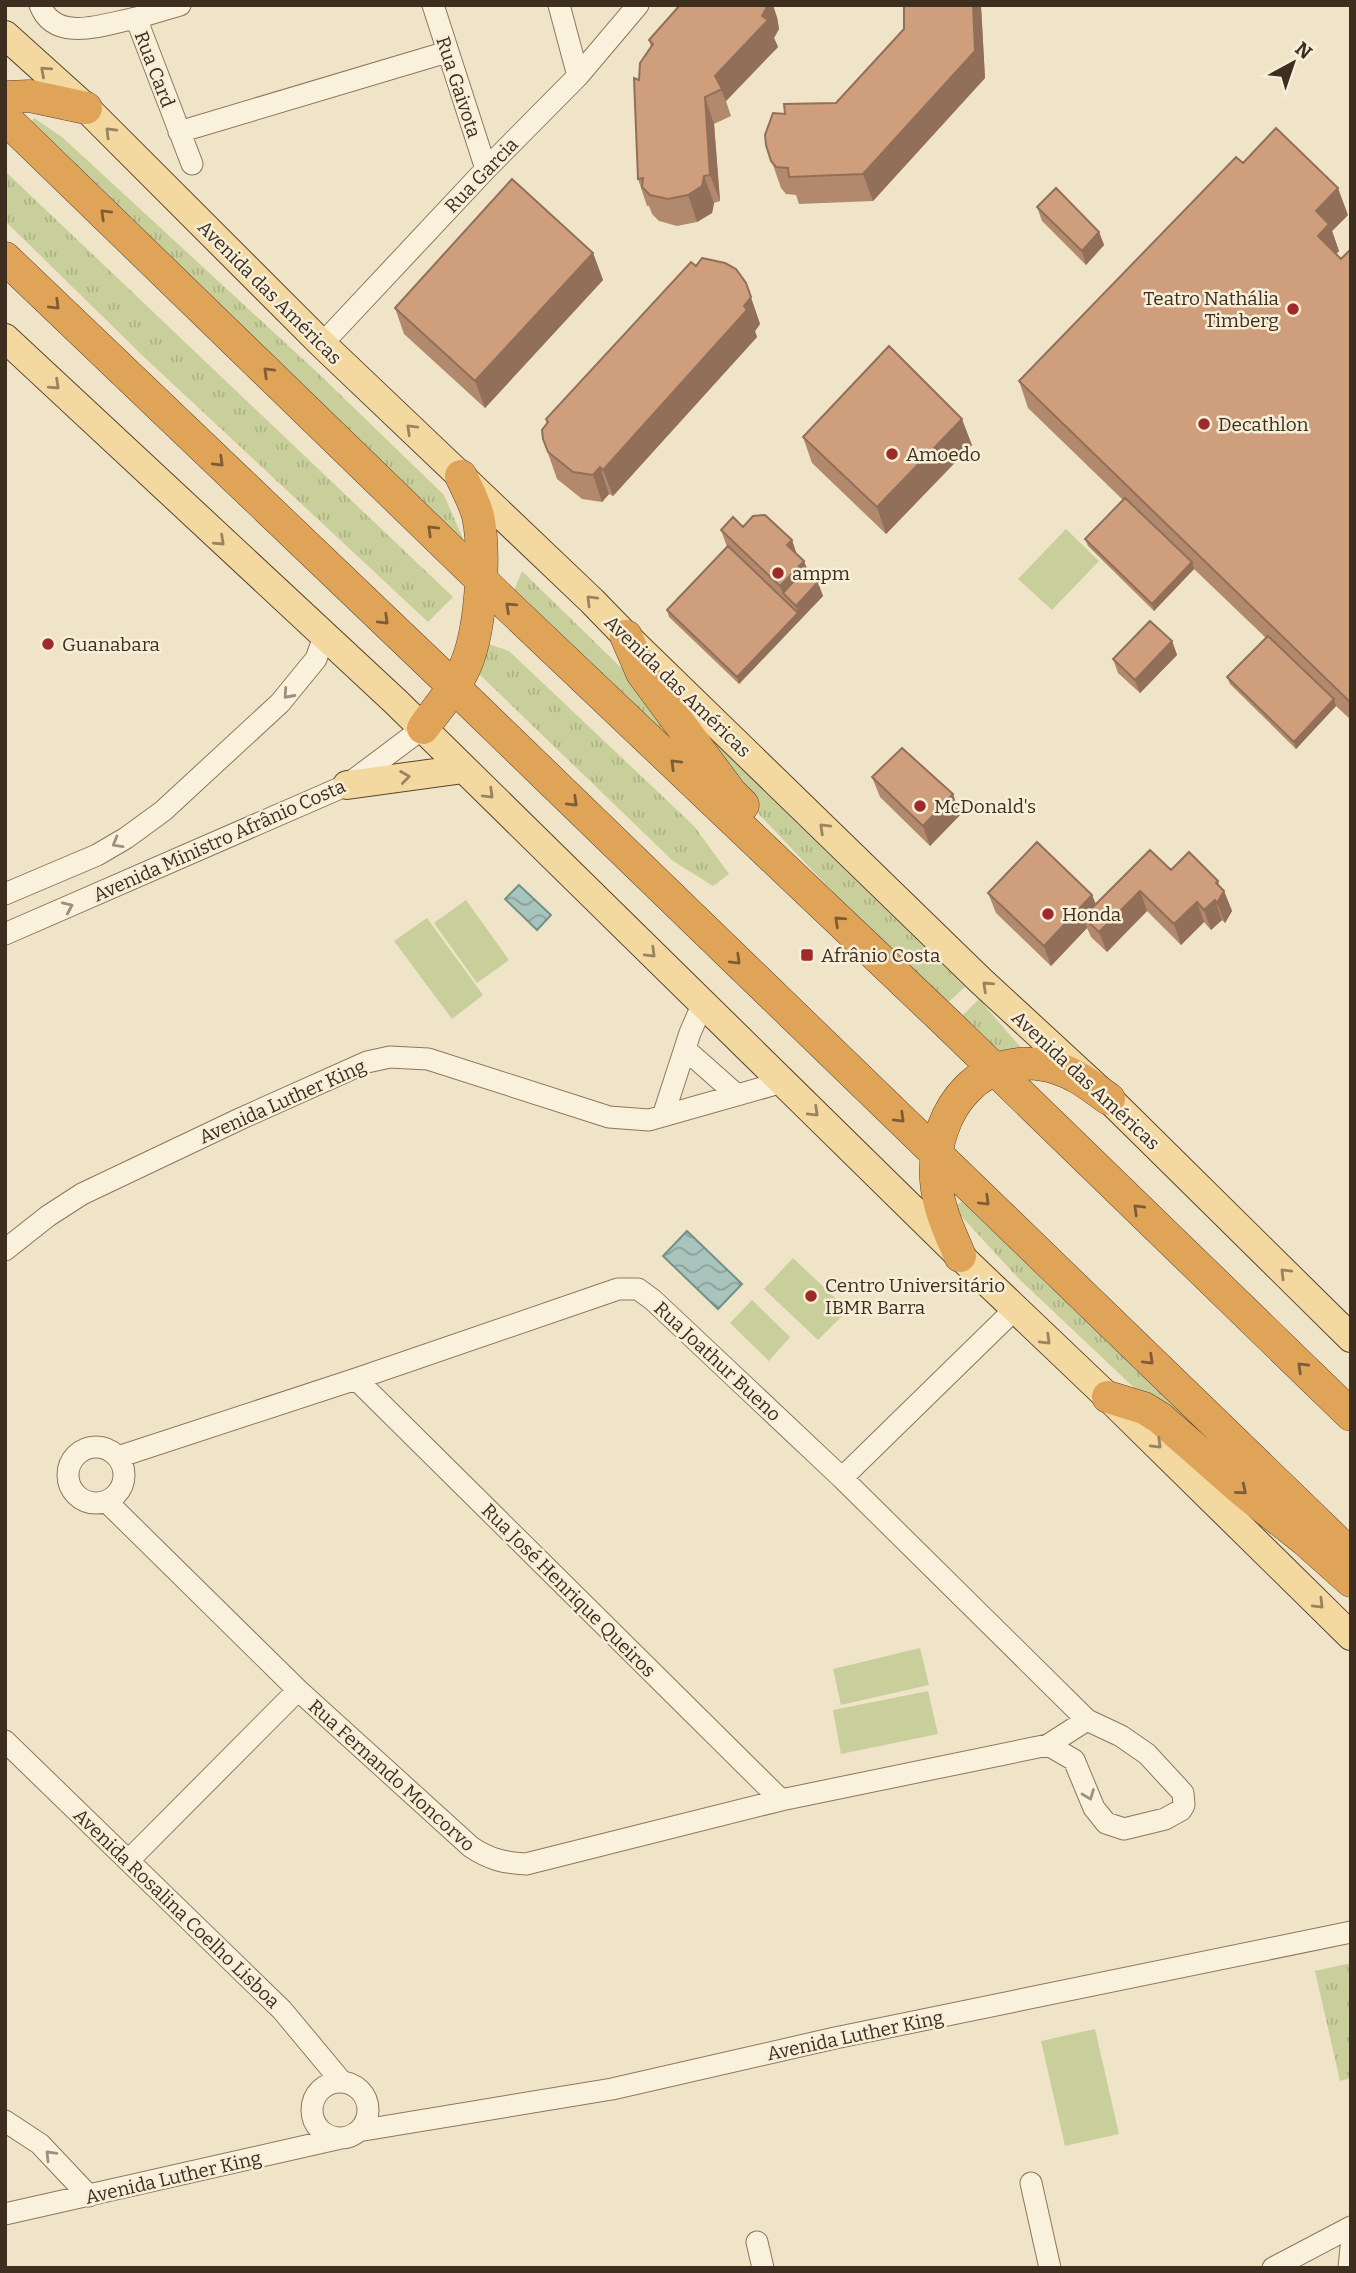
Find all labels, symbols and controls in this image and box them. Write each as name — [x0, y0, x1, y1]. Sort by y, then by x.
street label: Rua Card — [130, 28, 180, 110]
north arrow — [1258, 28, 1328, 98]
street label: Rua Gaivota — [431, 34, 486, 141]
text: N — [1291, 37, 1317, 64]
one-way arrow — [40, 67, 53, 80]
one-way arrow — [105, 127, 118, 140]
street label: Rua Garcia — [440, 133, 523, 218]
one-way arrow — [100, 210, 113, 223]
street label: Avenida das Américas — [193, 216, 346, 369]
place label: Teatro Nathália Timberg — [1143, 287, 1280, 332]
one-way arrow — [46, 297, 59, 310]
marker: Teatro Nathália Timberg — [1285, 301, 1301, 317]
one-way arrow — [264, 368, 277, 381]
one-way arrow — [47, 376, 60, 389]
place label: Decathlon — [1218, 413, 1309, 436]
marker: Decathlon — [1196, 416, 1212, 432]
one-way arrow — [406, 425, 419, 438]
place label: Amoedo — [906, 443, 981, 466]
marker: Amoedo — [884, 446, 900, 462]
one-way arrow — [211, 454, 224, 467]
one-way arrow — [427, 526, 440, 539]
one-way arrow — [212, 532, 225, 545]
place label: ampm — [792, 562, 850, 585]
marker: ampm — [770, 565, 786, 581]
one-way arrow — [586, 596, 599, 609]
one-way arrow — [505, 603, 518, 615]
one-way arrow — [375, 611, 388, 624]
street label: Avenida das Américas — [600, 611, 755, 762]
place label: Guanabara — [62, 633, 161, 656]
marker: Guanabara — [40, 636, 56, 652]
one-way arrow — [284, 686, 296, 699]
one-way arrow — [670, 760, 683, 773]
one-way arrow — [400, 770, 411, 785]
street label: Avenida Ministro Afrânio Costa — [89, 774, 350, 907]
one-way arrow — [480, 785, 493, 798]
one-way arrow — [565, 793, 578, 806]
place label: McDonald's — [934, 795, 1036, 818]
marker: McDonald's — [912, 798, 928, 814]
one-way arrow — [819, 823, 832, 836]
one-way arrow — [112, 835, 125, 848]
one-way arrow — [61, 901, 73, 915]
place label: Honda — [1062, 903, 1122, 926]
marker: Honda — [1040, 906, 1056, 922]
one-way arrow — [834, 917, 847, 930]
one-way arrow — [643, 944, 656, 957]
place label: Afrânio Costa — [821, 944, 941, 967]
marker: Afrânio Costa — [799, 947, 815, 963]
one-way arrow — [728, 951, 741, 964]
one-way arrow — [982, 982, 995, 995]
street label: Avenida das Américas — [1007, 1006, 1164, 1155]
street label: Avenida Luther King — [195, 1054, 369, 1149]
one-way arrow — [805, 1104, 818, 1117]
one-way arrow — [892, 1110, 904, 1122]
one-way arrow — [977, 1193, 990, 1206]
one-way arrow — [1133, 1204, 1146, 1217]
one-way arrow — [1280, 1268, 1293, 1281]
place label: Centro Universitário IBMR Barra — [825, 1274, 1005, 1319]
marker: Centro Universitário IBMR Barra — [803, 1288, 819, 1304]
street label: Rua Joathur Bueno — [649, 1297, 786, 1426]
one-way arrow — [1038, 1331, 1051, 1344]
one-way arrow — [1141, 1351, 1154, 1364]
one-way arrow — [1297, 1363, 1310, 1376]
one-way arrow — [1148, 1436, 1161, 1449]
one-way arrow — [1234, 1482, 1247, 1494]
street label: Rua José Henrique Queiros — [477, 1499, 660, 1682]
one-way arrow — [1310, 1596, 1323, 1609]
street label: Rua Fernando Moncorvo — [304, 1695, 480, 1856]
one-way arrow — [1081, 1788, 1095, 1800]
street label: Avenida Rosalina Coelho Lisboa — [69, 1804, 285, 2013]
street label: Avenida Luther King — [765, 2005, 946, 2065]
street label: Avenida Luther King — [83, 2146, 264, 2209]
one-way arrow — [46, 2150, 59, 2163]

